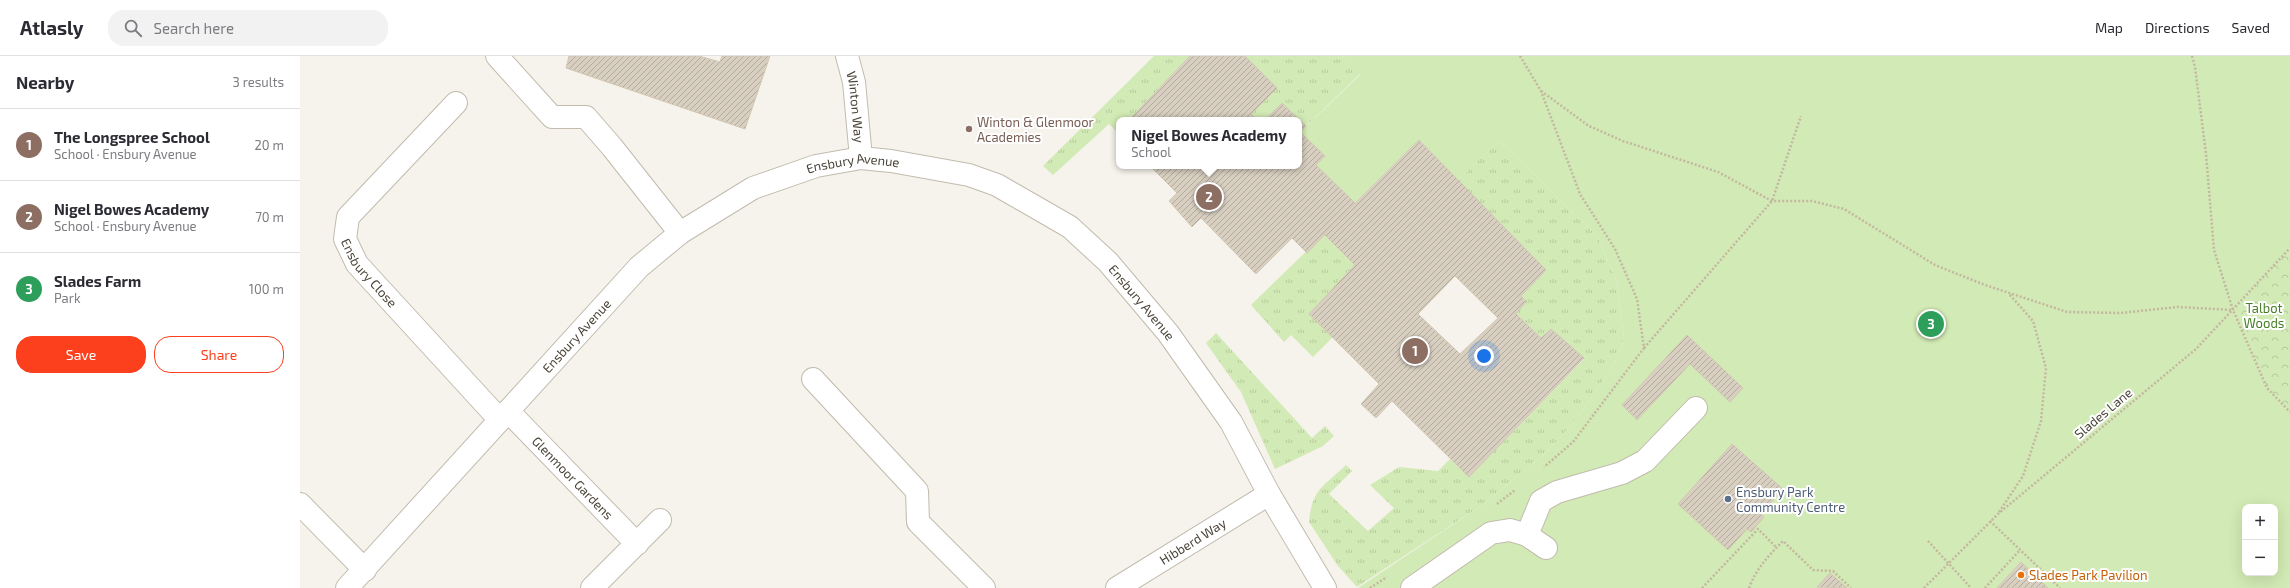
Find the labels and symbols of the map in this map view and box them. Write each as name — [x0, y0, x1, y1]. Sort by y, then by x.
street label: Winton Way — [843, 69, 868, 144]
place label: Winton & Glenmoor Academies — [977, 114, 1094, 145]
marker: Winton & Glenmoor Academies — [964, 124, 974, 134]
street label: Ensbury Avenue — [804, 150, 901, 177]
pin: 2 — [1196, 182, 1222, 212]
street label: Ensbury Close — [338, 236, 401, 310]
street label: Ensbury Avenue — [1105, 261, 1178, 343]
street label: Ensbury Avenue — [539, 295, 614, 376]
park label: Talbot Woods — [2244, 300, 2284, 331]
pin: 3 — [1918, 309, 1944, 339]
pin: 1 — [1402, 336, 1428, 366]
your location — [1474, 346, 1494, 366]
street label: Slades Lane — [2071, 384, 2135, 442]
street label: Glenmoor Gardens — [529, 433, 617, 523]
place label: Ensbury Park Community Centre — [1736, 484, 1845, 515]
marker: Ensbury Park Community Centre — [1723, 494, 1733, 504]
street label: Hibberd Way — [1156, 515, 1229, 568]
place label: Slades Park Pavilion — [2029, 567, 2147, 583]
marker: Slades Park Pavilion — [2016, 570, 2026, 580]

